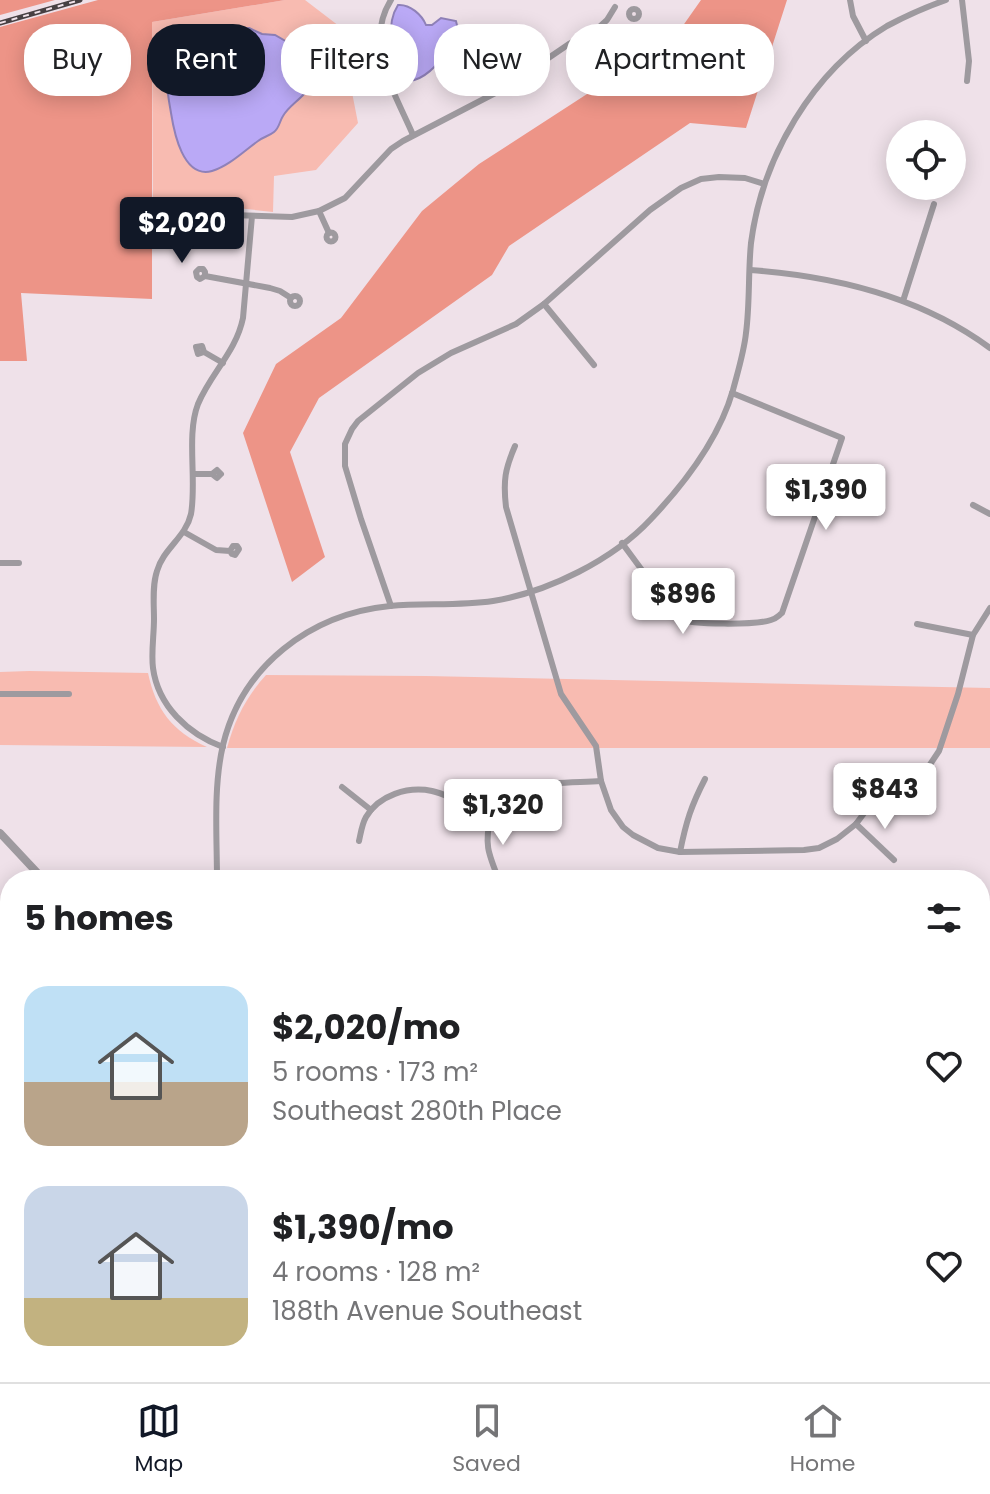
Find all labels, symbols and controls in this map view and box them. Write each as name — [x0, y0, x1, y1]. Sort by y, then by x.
chip: Buy — [24, 24, 131, 96]
chip: Rent — [147, 24, 265, 96]
chip: Filters — [281, 24, 418, 96]
chip: New — [434, 24, 550, 96]
chip: Apartment — [566, 24, 774, 96]
map controls — [886, 120, 966, 200]
button: locate — [886, 120, 966, 200]
pin: $2,020 — [117, 197, 247, 265]
text: $2,020 — [138, 205, 226, 241]
pin: $1,390 — [761, 464, 891, 532]
text: $1,390 — [784, 472, 868, 508]
pin: $896 — [636, 568, 730, 636]
text: $896 — [650, 576, 716, 612]
pin: $843 — [838, 763, 932, 831]
text: $843 — [851, 771, 919, 807]
pin: $1,320 — [438, 779, 568, 847]
text: $1,320 — [462, 787, 544, 823]
text: 5 homes — [24, 894, 174, 942]
icon: filters — [922, 896, 966, 940]
text: $2,020/mo — [272, 1003, 460, 1051]
icon: home — [88, 1018, 184, 1114]
icon: heart — [922, 1044, 966, 1088]
text: 5 rooms · 173 m² — [272, 1054, 478, 1090]
text: Southeast 280th Place — [272, 1093, 562, 1129]
text: $1,390/mo — [272, 1203, 454, 1251]
icon: home — [88, 1218, 184, 1314]
icon: heart — [922, 1244, 966, 1288]
text: 4 rooms · 128 m² — [272, 1254, 480, 1290]
text: 188th Avenue Southeast — [272, 1293, 582, 1329]
tab: Map — [135, 1399, 183, 1480]
tab: Saved — [452, 1399, 521, 1480]
tab: Home — [790, 1399, 855, 1480]

